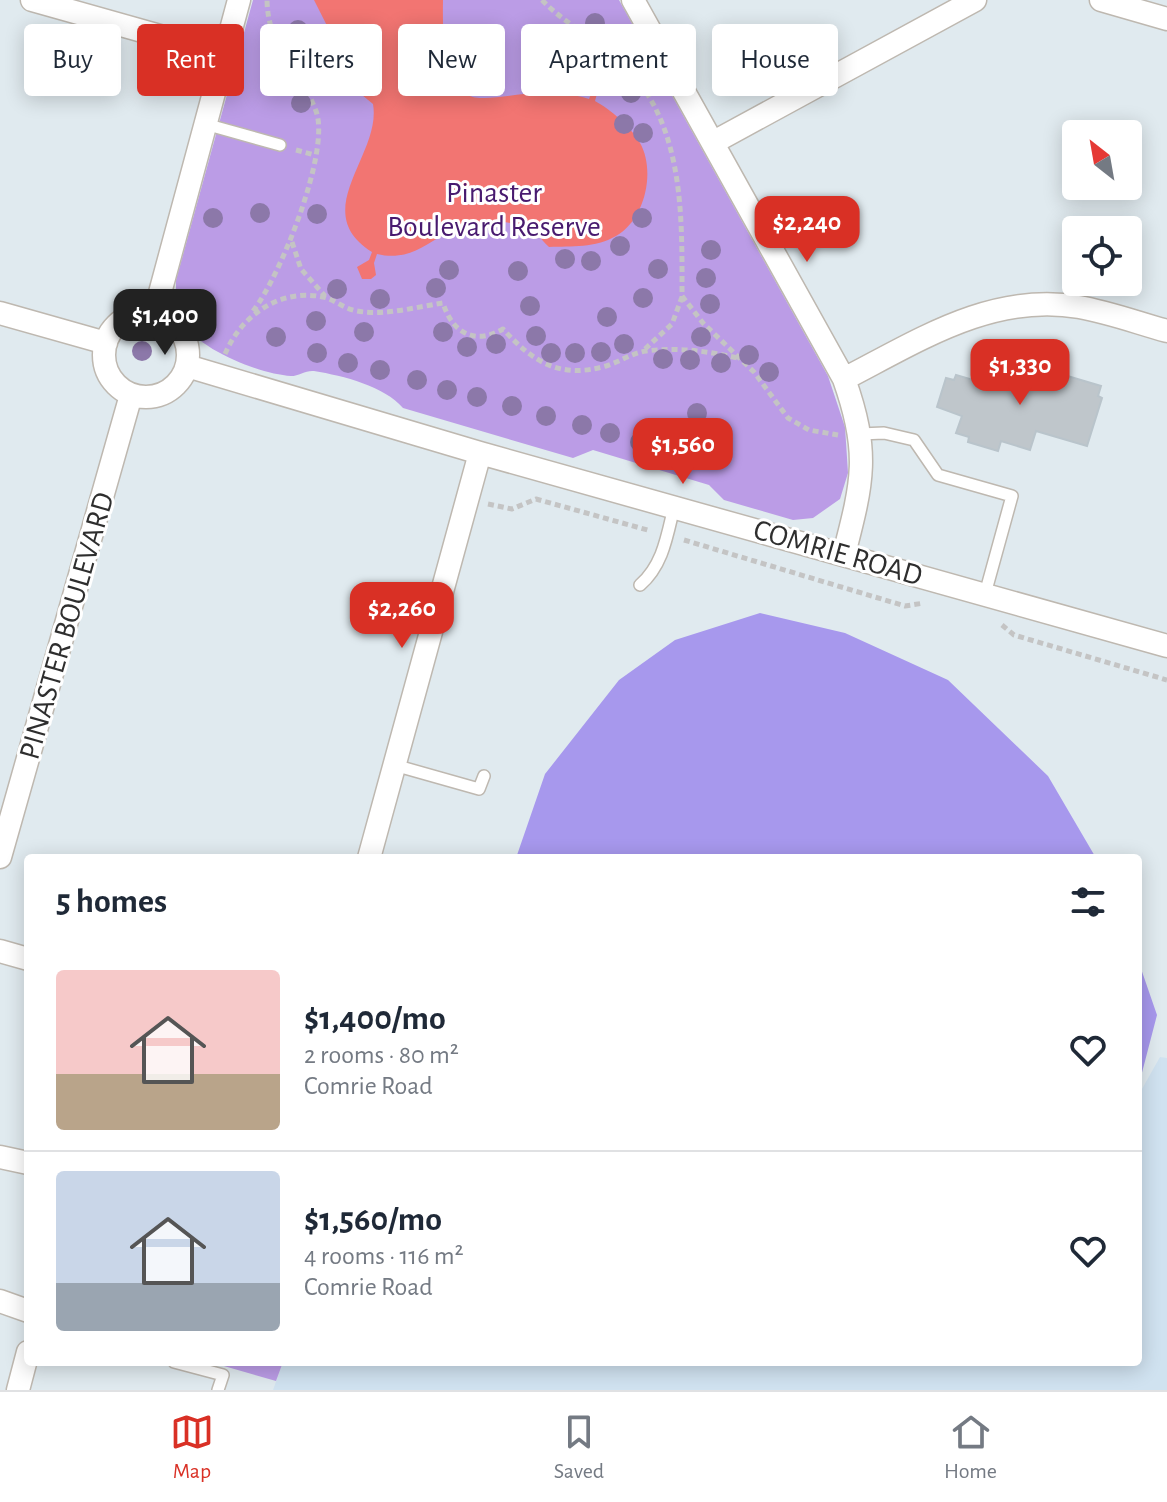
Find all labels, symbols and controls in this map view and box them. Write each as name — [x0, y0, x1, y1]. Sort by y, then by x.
chip: Buy — [24, 24, 121, 96]
chip: Rent — [137, 24, 244, 96]
chip: Filters — [260, 24, 382, 96]
chip: New — [398, 24, 505, 96]
chip: Apartment — [521, 24, 696, 96]
chip: House — [712, 24, 838, 96]
north arrow — [1062, 120, 1142, 200]
map controls — [1062, 120, 1142, 296]
park label: Pinaster Boulevard Reserve — [387, 178, 601, 242]
pin: $2,240 — [742, 196, 872, 264]
text: $2,240 — [773, 209, 841, 235]
button: locate — [1062, 216, 1142, 296]
pin: $1,400 — [100, 289, 230, 357]
text: $1,400 — [131, 302, 199, 328]
pin: $1,330 — [955, 339, 1085, 407]
text: $1,330 — [989, 352, 1051, 378]
pin: $1,560 — [618, 418, 748, 486]
text: $1,560 — [651, 431, 715, 457]
street label: PINASTER BOULEVARD — [14, 489, 120, 763]
street label: COMRIE ROAD — [750, 515, 926, 591]
pin: $2,260 — [337, 582, 467, 650]
text: $2,260 — [368, 595, 436, 621]
icon: filters — [1066, 880, 1110, 924]
text: 5 homes — [56, 885, 167, 919]
icon: home — [120, 1002, 216, 1098]
text: $1,400/mo — [304, 1002, 446, 1036]
icon: heart — [1066, 1028, 1110, 1072]
text: 2 rooms · 80 m² — [304, 1042, 459, 1068]
text: Comrie Road — [304, 1073, 433, 1099]
icon: home — [120, 1203, 216, 1299]
text: $1,560/mo — [304, 1203, 442, 1237]
icon: heart — [1066, 1229, 1110, 1273]
text: 4 rooms · 116 m² — [304, 1243, 464, 1269]
text: Comrie Road — [304, 1274, 433, 1300]
tab: Map — [170, 1410, 214, 1484]
tab: Saved — [554, 1410, 604, 1484]
tab: Home — [944, 1410, 997, 1484]

